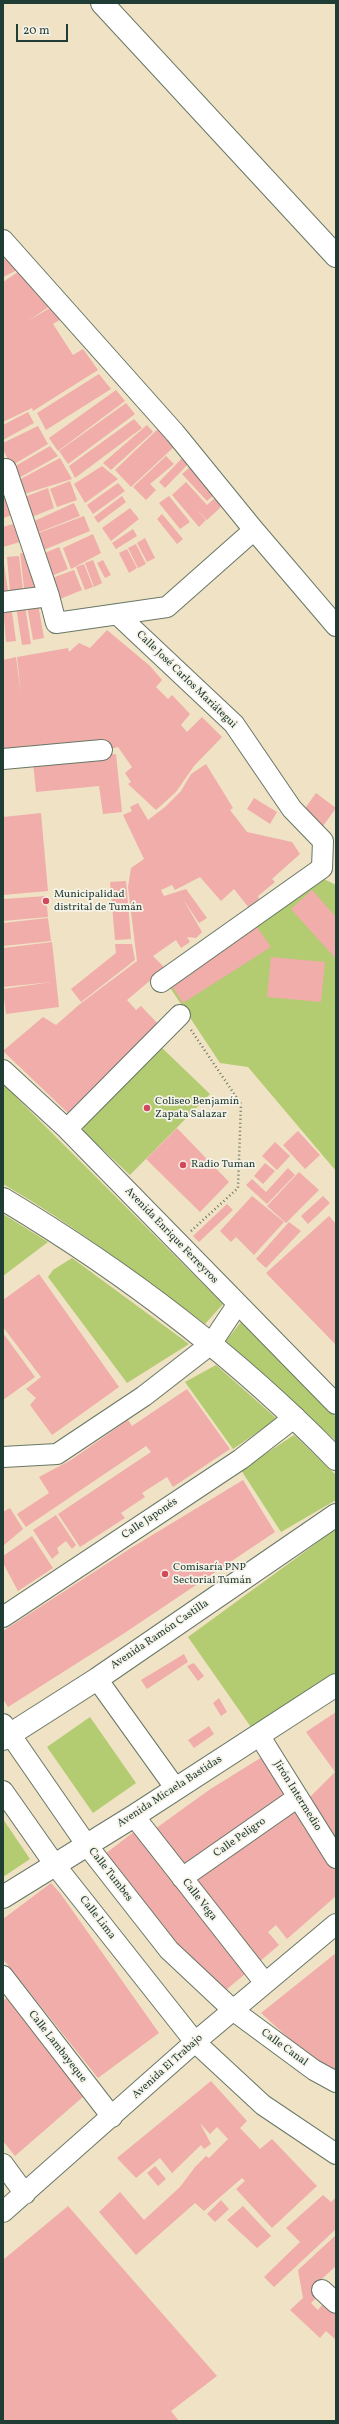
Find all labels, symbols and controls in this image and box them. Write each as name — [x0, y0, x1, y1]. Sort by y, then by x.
scale bar — [18, 16, 70, 42]
text: 20 m — [23, 23, 50, 39]
street label: Calle José Carlos Mariátegui — [133, 628, 239, 732]
place label: Municipalidad distrital de Tumán — [54, 888, 142, 914]
marker: Municipalidad distrital de Tumán — [41, 896, 51, 906]
place label: Coliseo Benjamín Zapata Salazar — [155, 1095, 239, 1121]
marker: Coliseo Benjamín Zapata Salazar — [142, 1103, 152, 1113]
place label: Radio Tuman — [191, 1158, 255, 1172]
marker: Radio Tuman — [178, 1160, 188, 1170]
street label: Avenida Enrique Ferreyros — [122, 1185, 220, 1287]
street label: Calle Japonés — [120, 1496, 180, 1542]
place label: Comisaría PNP Sectorial Tumán — [173, 1561, 252, 1587]
marker: Comisaría PNP Sectorial Tumán — [160, 1569, 170, 1579]
street label: Avenida Ramón Castilla — [108, 1597, 212, 1673]
street label: Avenida Micaela Bastidas — [115, 1753, 225, 1831]
street label: Jirón Intermedio — [270, 1758, 324, 1834]
street label: Calle Peligro — [211, 1815, 269, 1861]
street label: Calle Tumbes — [85, 1846, 135, 1904]
street label: Calle Vega — [179, 1876, 219, 1924]
street label: Calle Lima — [76, 1894, 118, 1942]
street label: Calle Lambayeque — [25, 2008, 89, 2086]
street label: Calle Canal — [258, 2027, 310, 2069]
street label: Avenida El Trabajo — [130, 2032, 206, 2102]

